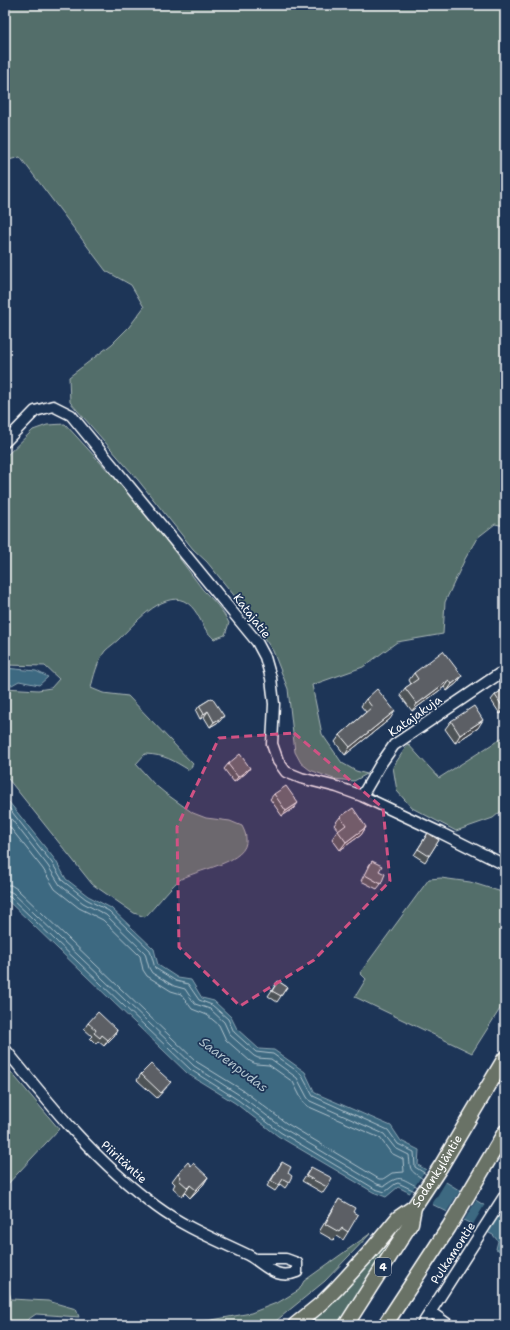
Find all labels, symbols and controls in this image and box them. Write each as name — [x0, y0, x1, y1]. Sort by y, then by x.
street label: Katajatie — [230, 590, 275, 642]
street label: Katajakuja — [385, 691, 445, 740]
water label: Saarenpudas — [196, 1033, 271, 1096]
street label: Sodankyläntie — [408, 1131, 466, 1210]
street label: Piiritäntie — [98, 1137, 151, 1187]
street label: Pulkamontie — [427, 1219, 479, 1287]
road number: 4 — [375, 1258, 391, 1276]

